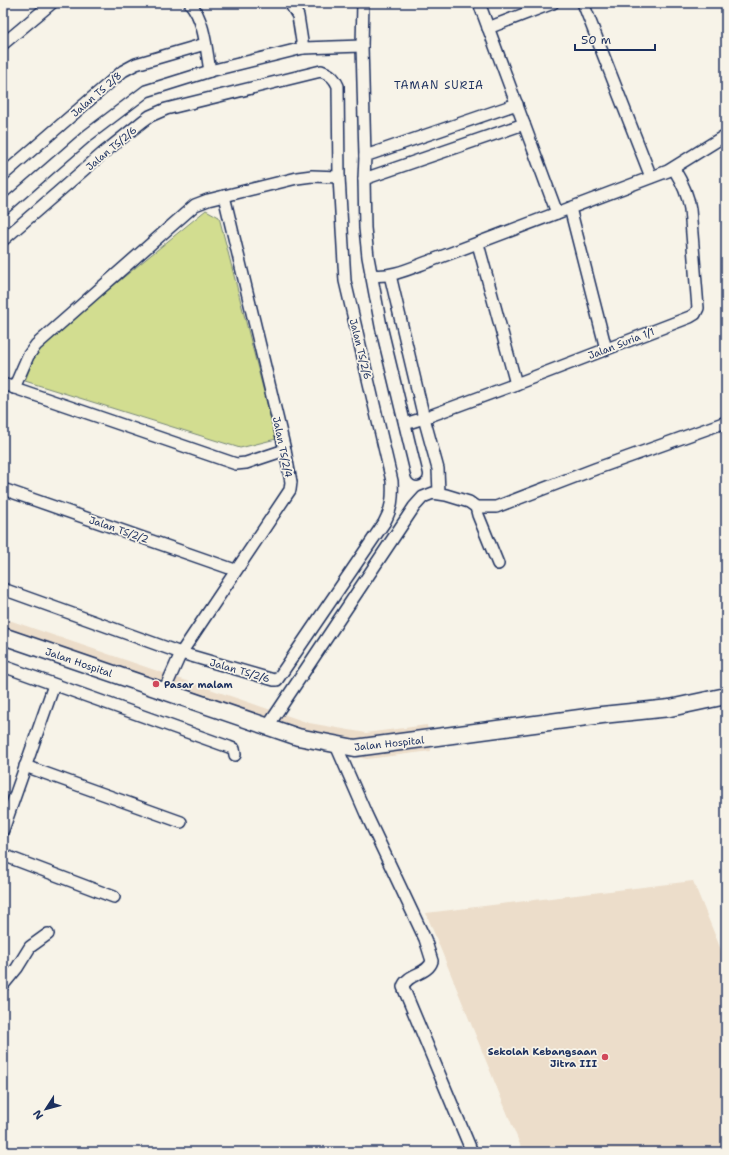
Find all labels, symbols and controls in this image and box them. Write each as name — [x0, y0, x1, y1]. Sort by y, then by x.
scale bar — [575, 26, 655, 52]
text: 50 m — [581, 32, 611, 48]
street label: Jalan TS 2/8 — [68, 69, 124, 120]
district label: TAMAN SURIA — [394, 78, 484, 93]
street label: Jalan TS/2/6 — [83, 123, 139, 173]
street label: Jalan TS/2/6 — [347, 317, 374, 381]
street label: Jalan Suria 1/1 — [586, 325, 656, 362]
street label: Jalan TS/2/4 — [270, 415, 295, 479]
street label: Jalan TS/2/2 — [87, 513, 150, 546]
street label: Jalan Hospital — [43, 645, 114, 680]
street label: Jalan TS/2/6 — [208, 656, 272, 685]
place label: Pasar malam — [164, 678, 233, 691]
marker: Pasar malam — [151, 679, 161, 689]
street label: Jalan Hospital — [353, 733, 425, 754]
place label: Sekolah Kebangsaan Jitra III — [488, 1045, 597, 1070]
marker: Sekolah Kebangsaan Jitra III — [600, 1052, 610, 1062]
north arrow — [26, 1089, 66, 1129]
text: N — [30, 1106, 47, 1123]

